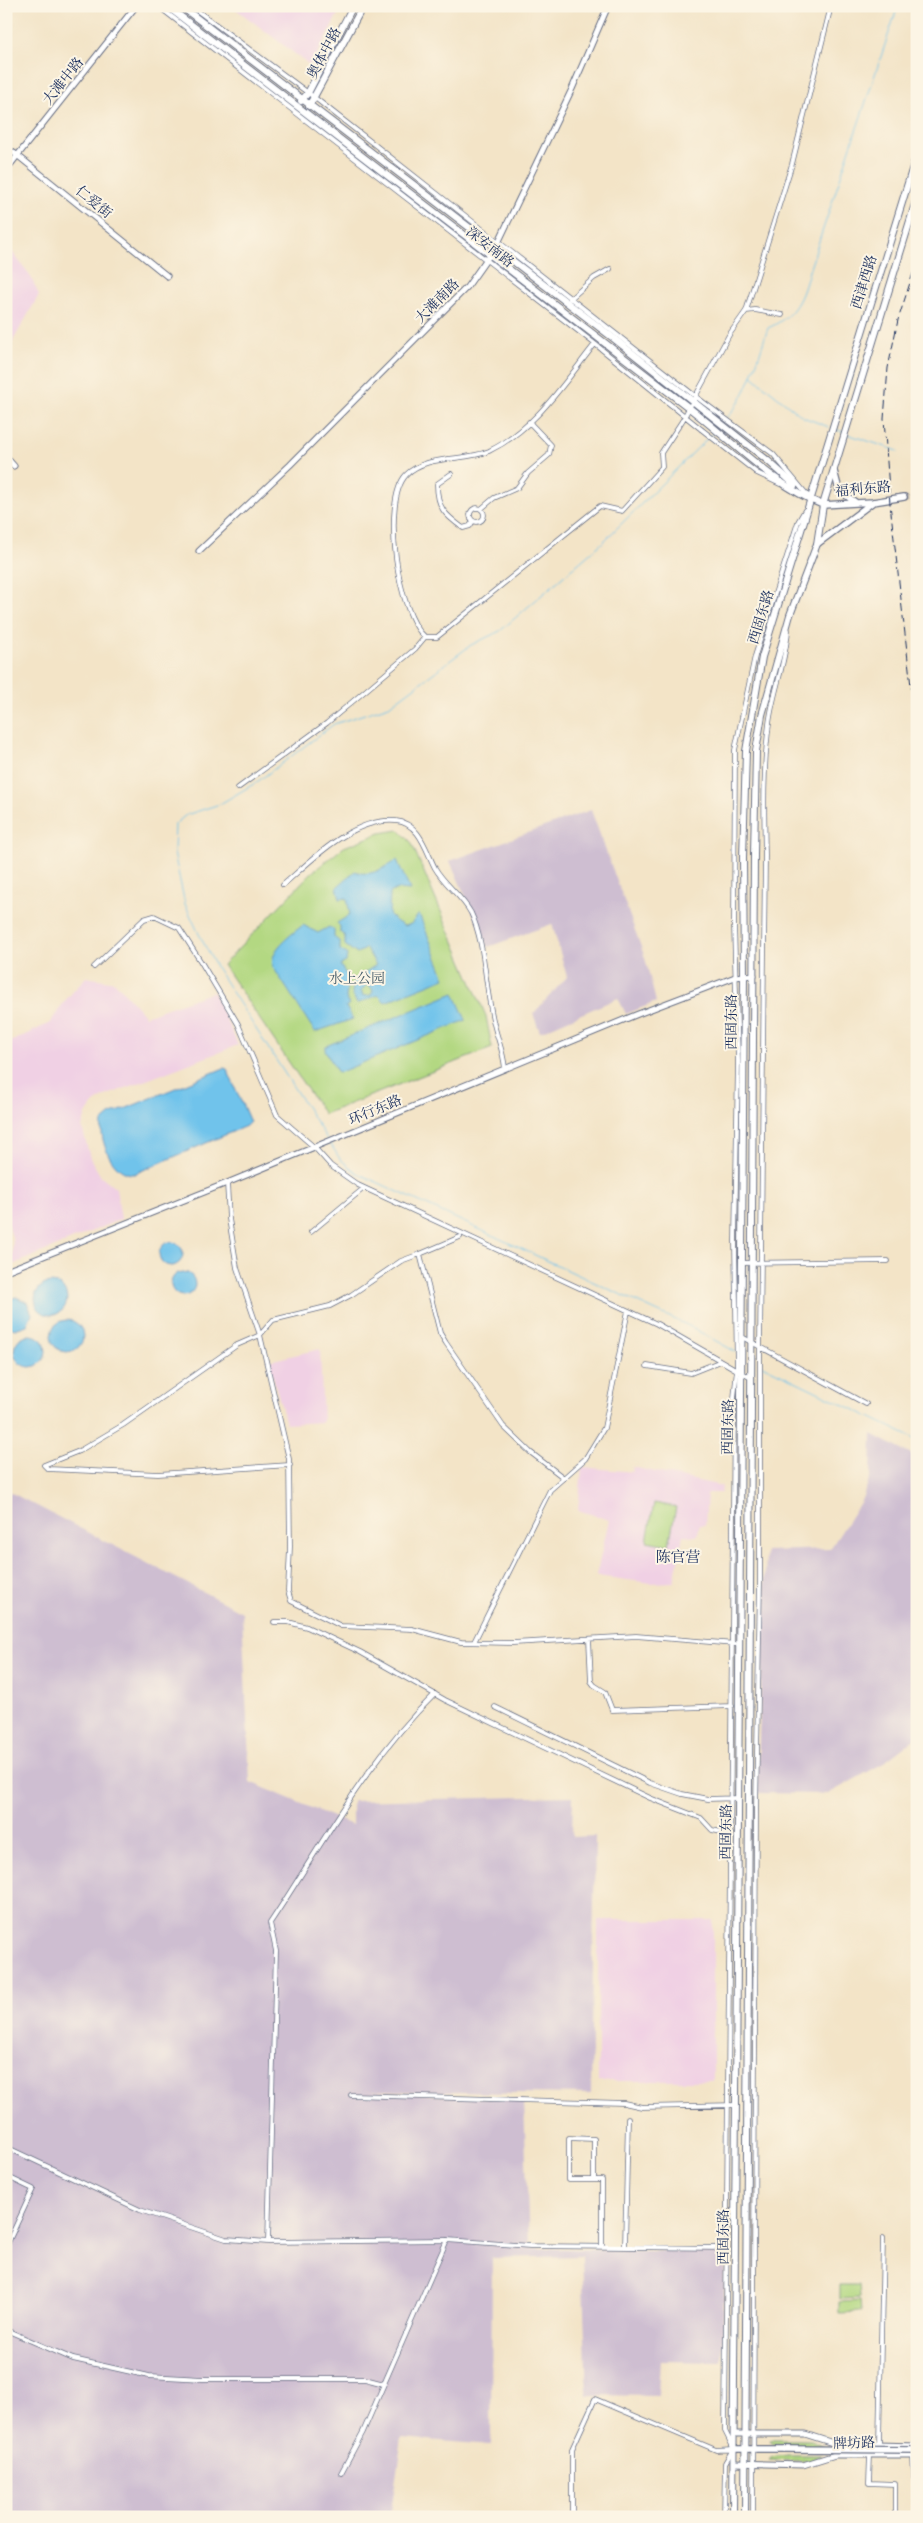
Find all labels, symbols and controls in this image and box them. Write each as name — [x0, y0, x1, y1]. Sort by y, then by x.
street label: 奥体中路 — [302, 24, 346, 82]
street label: 大滩中路 — [38, 53, 88, 109]
street label: 仁爱街 — [72, 181, 116, 223]
street label: 深安南路 — [462, 222, 518, 272]
street label: 西津西路 — [847, 252, 881, 312]
street label: 大滩南路 — [410, 274, 464, 328]
street label: 福利东路 — [834, 477, 892, 501]
street label: 西固东路 — [744, 587, 778, 647]
park label: 水上公园 — [329, 969, 385, 988]
street label: 西固东路 — [722, 994, 741, 1050]
street label: 环行东路 — [346, 1090, 404, 1130]
street label: 西固东路 — [718, 1399, 738, 1455]
district label: 陈官营 — [655, 1547, 701, 1567]
street label: 西固东路 — [716, 1804, 736, 1860]
street label: 西固东路 — [714, 2209, 733, 2265]
street label: 牌坊路 — [833, 2433, 875, 2453]

